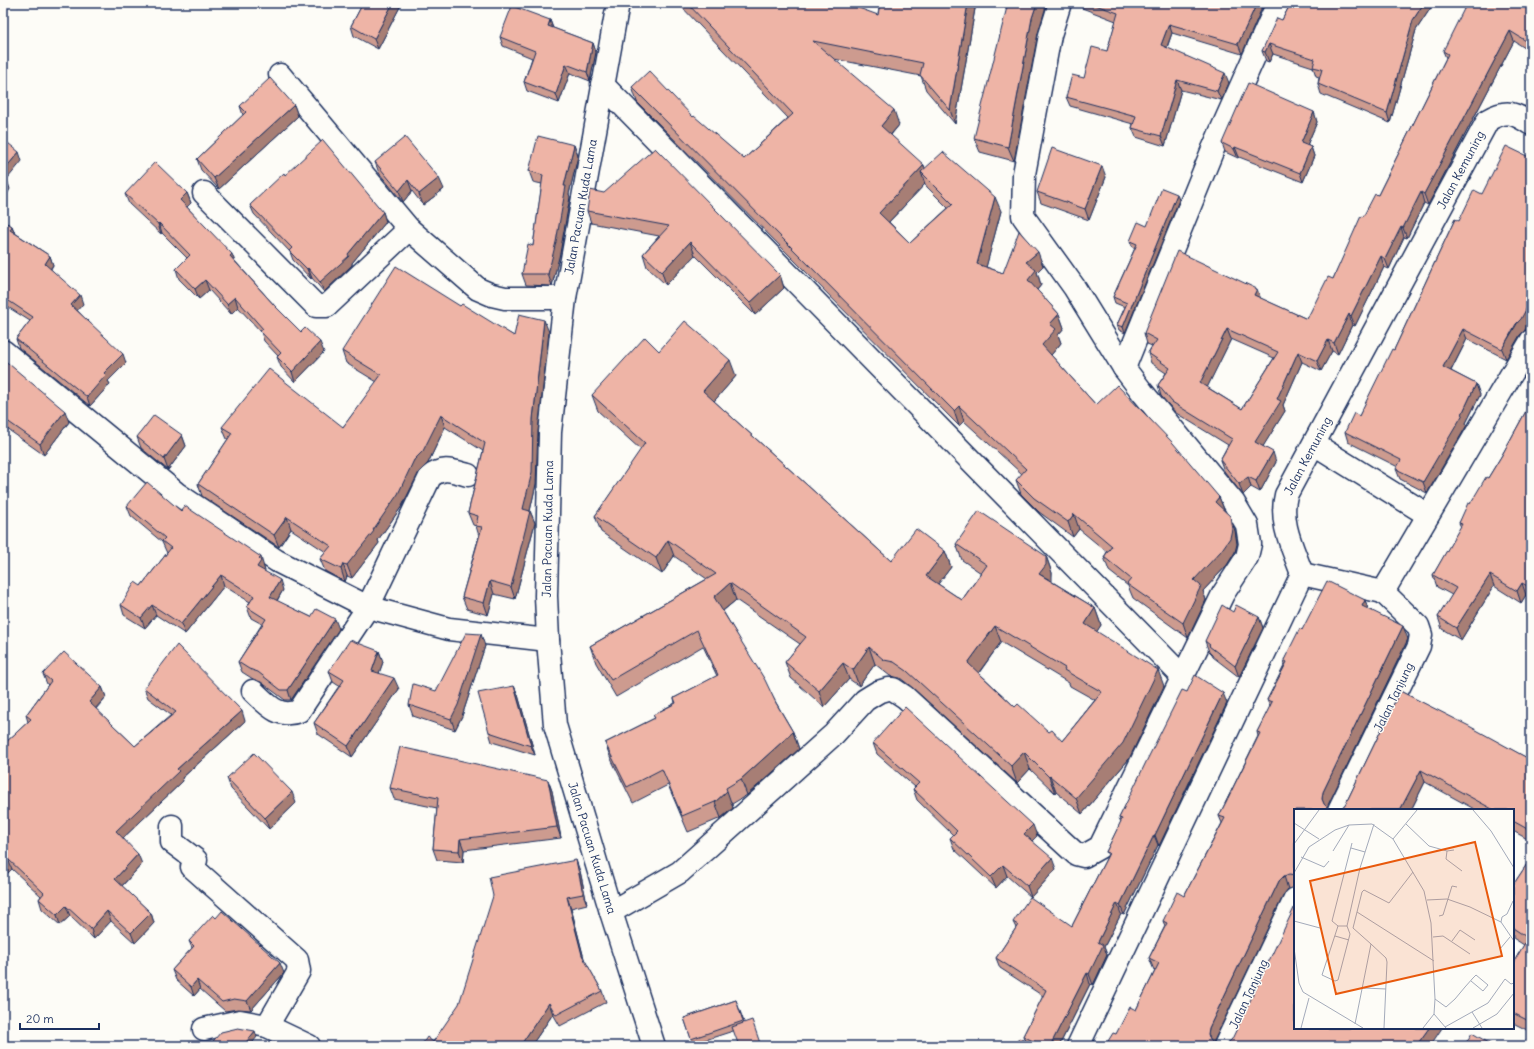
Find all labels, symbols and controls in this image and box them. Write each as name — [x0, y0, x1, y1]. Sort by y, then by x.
street label: Jalan Kemuning — [1434, 128, 1488, 212]
street label: Jalan Pacuan Kuda Lama — [561, 138, 600, 276]
street label: Jalan Kemuning — [1281, 414, 1335, 498]
street label: Jalan Pacuan Kuda Lama — [539, 460, 556, 598]
street label: Jalan Tanjung — [1370, 660, 1417, 734]
street label: Jalan Pacuan Kuda Lama — [565, 780, 620, 916]
inset map — [1294, 809, 1514, 1029]
street label: Jalan Tanjung — [1226, 957, 1271, 1031]
scale bar — [20, 1005, 99, 1031]
text: 20 m — [26, 1011, 54, 1026]

